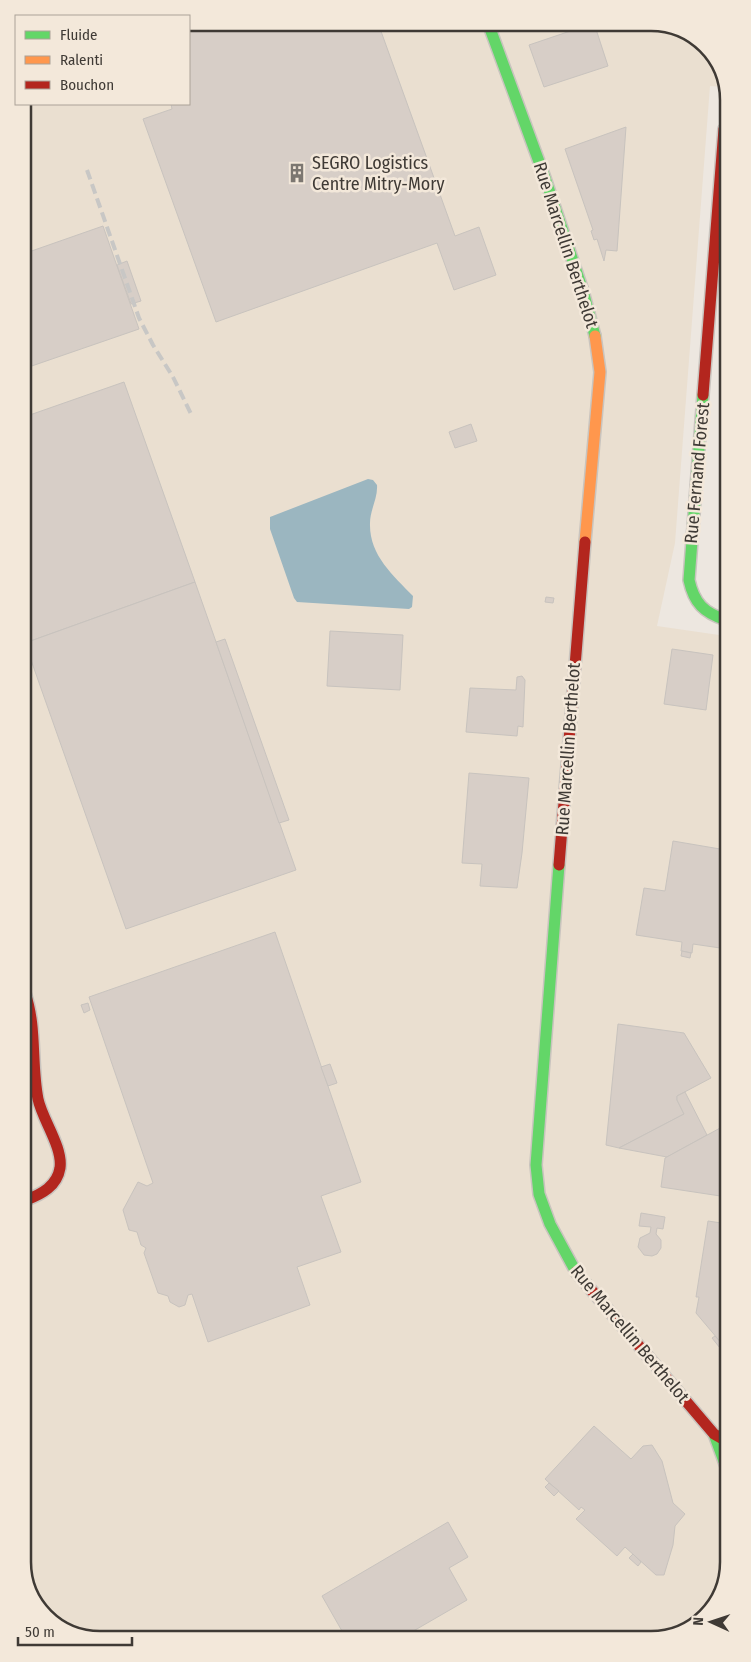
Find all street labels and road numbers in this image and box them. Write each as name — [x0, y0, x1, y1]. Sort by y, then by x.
street label: Rue Marcellin Berthelot — [529, 159, 603, 331]
street label: Rue Fernand Forest — [680, 402, 714, 544]
street label: Rue Marcellin Berthelot — [551, 662, 585, 836]
street label: Rue Marcellin Berthelot — [566, 1261, 694, 1407]

